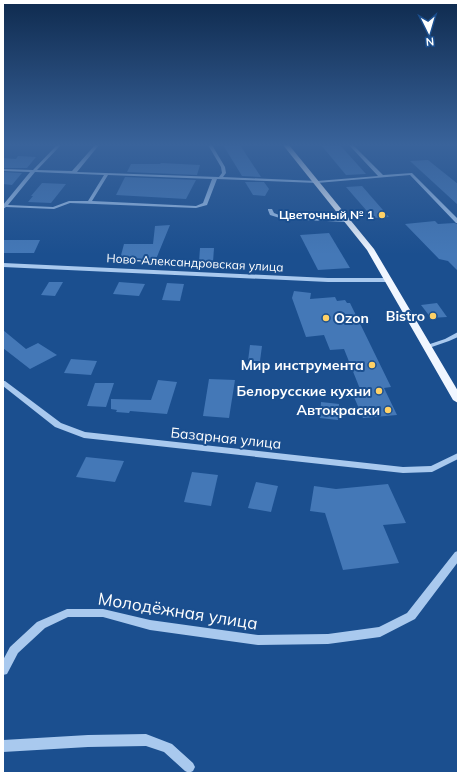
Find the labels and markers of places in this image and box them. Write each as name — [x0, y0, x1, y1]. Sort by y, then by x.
place label: Цветочный № 1 — [279, 207, 374, 222]
marker: Цветочный № 1 — [377, 210, 387, 220]
place label: Bistro — [386, 307, 425, 325]
place label: Ozon — [334, 309, 369, 327]
marker: Bistro — [428, 311, 438, 321]
marker: Ozon — [321, 313, 331, 323]
place label: Мир инструмента — [241, 356, 364, 374]
marker: Мир инструмента — [367, 360, 377, 370]
place label: Белорусские кухни — [236, 382, 371, 400]
marker: Белорусские кухни — [374, 386, 384, 396]
place label: Автокраски — [296, 401, 380, 419]
marker: Автокраски — [383, 405, 393, 415]

